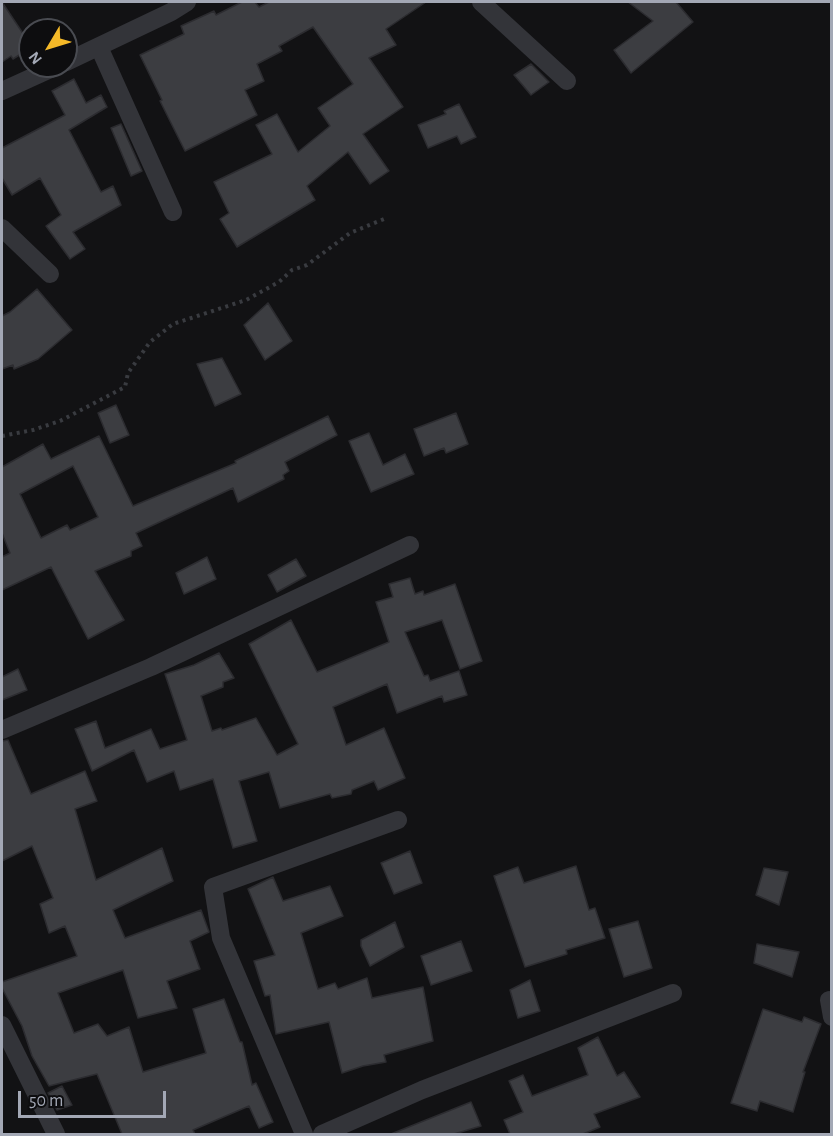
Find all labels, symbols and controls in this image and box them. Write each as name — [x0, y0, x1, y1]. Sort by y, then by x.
north arrow — [18, 18, 78, 78]
text: N — [26, 49, 45, 67]
scale bar — [21, 1079, 170, 1117]
text: 50 m — [29, 1092, 63, 1110]

